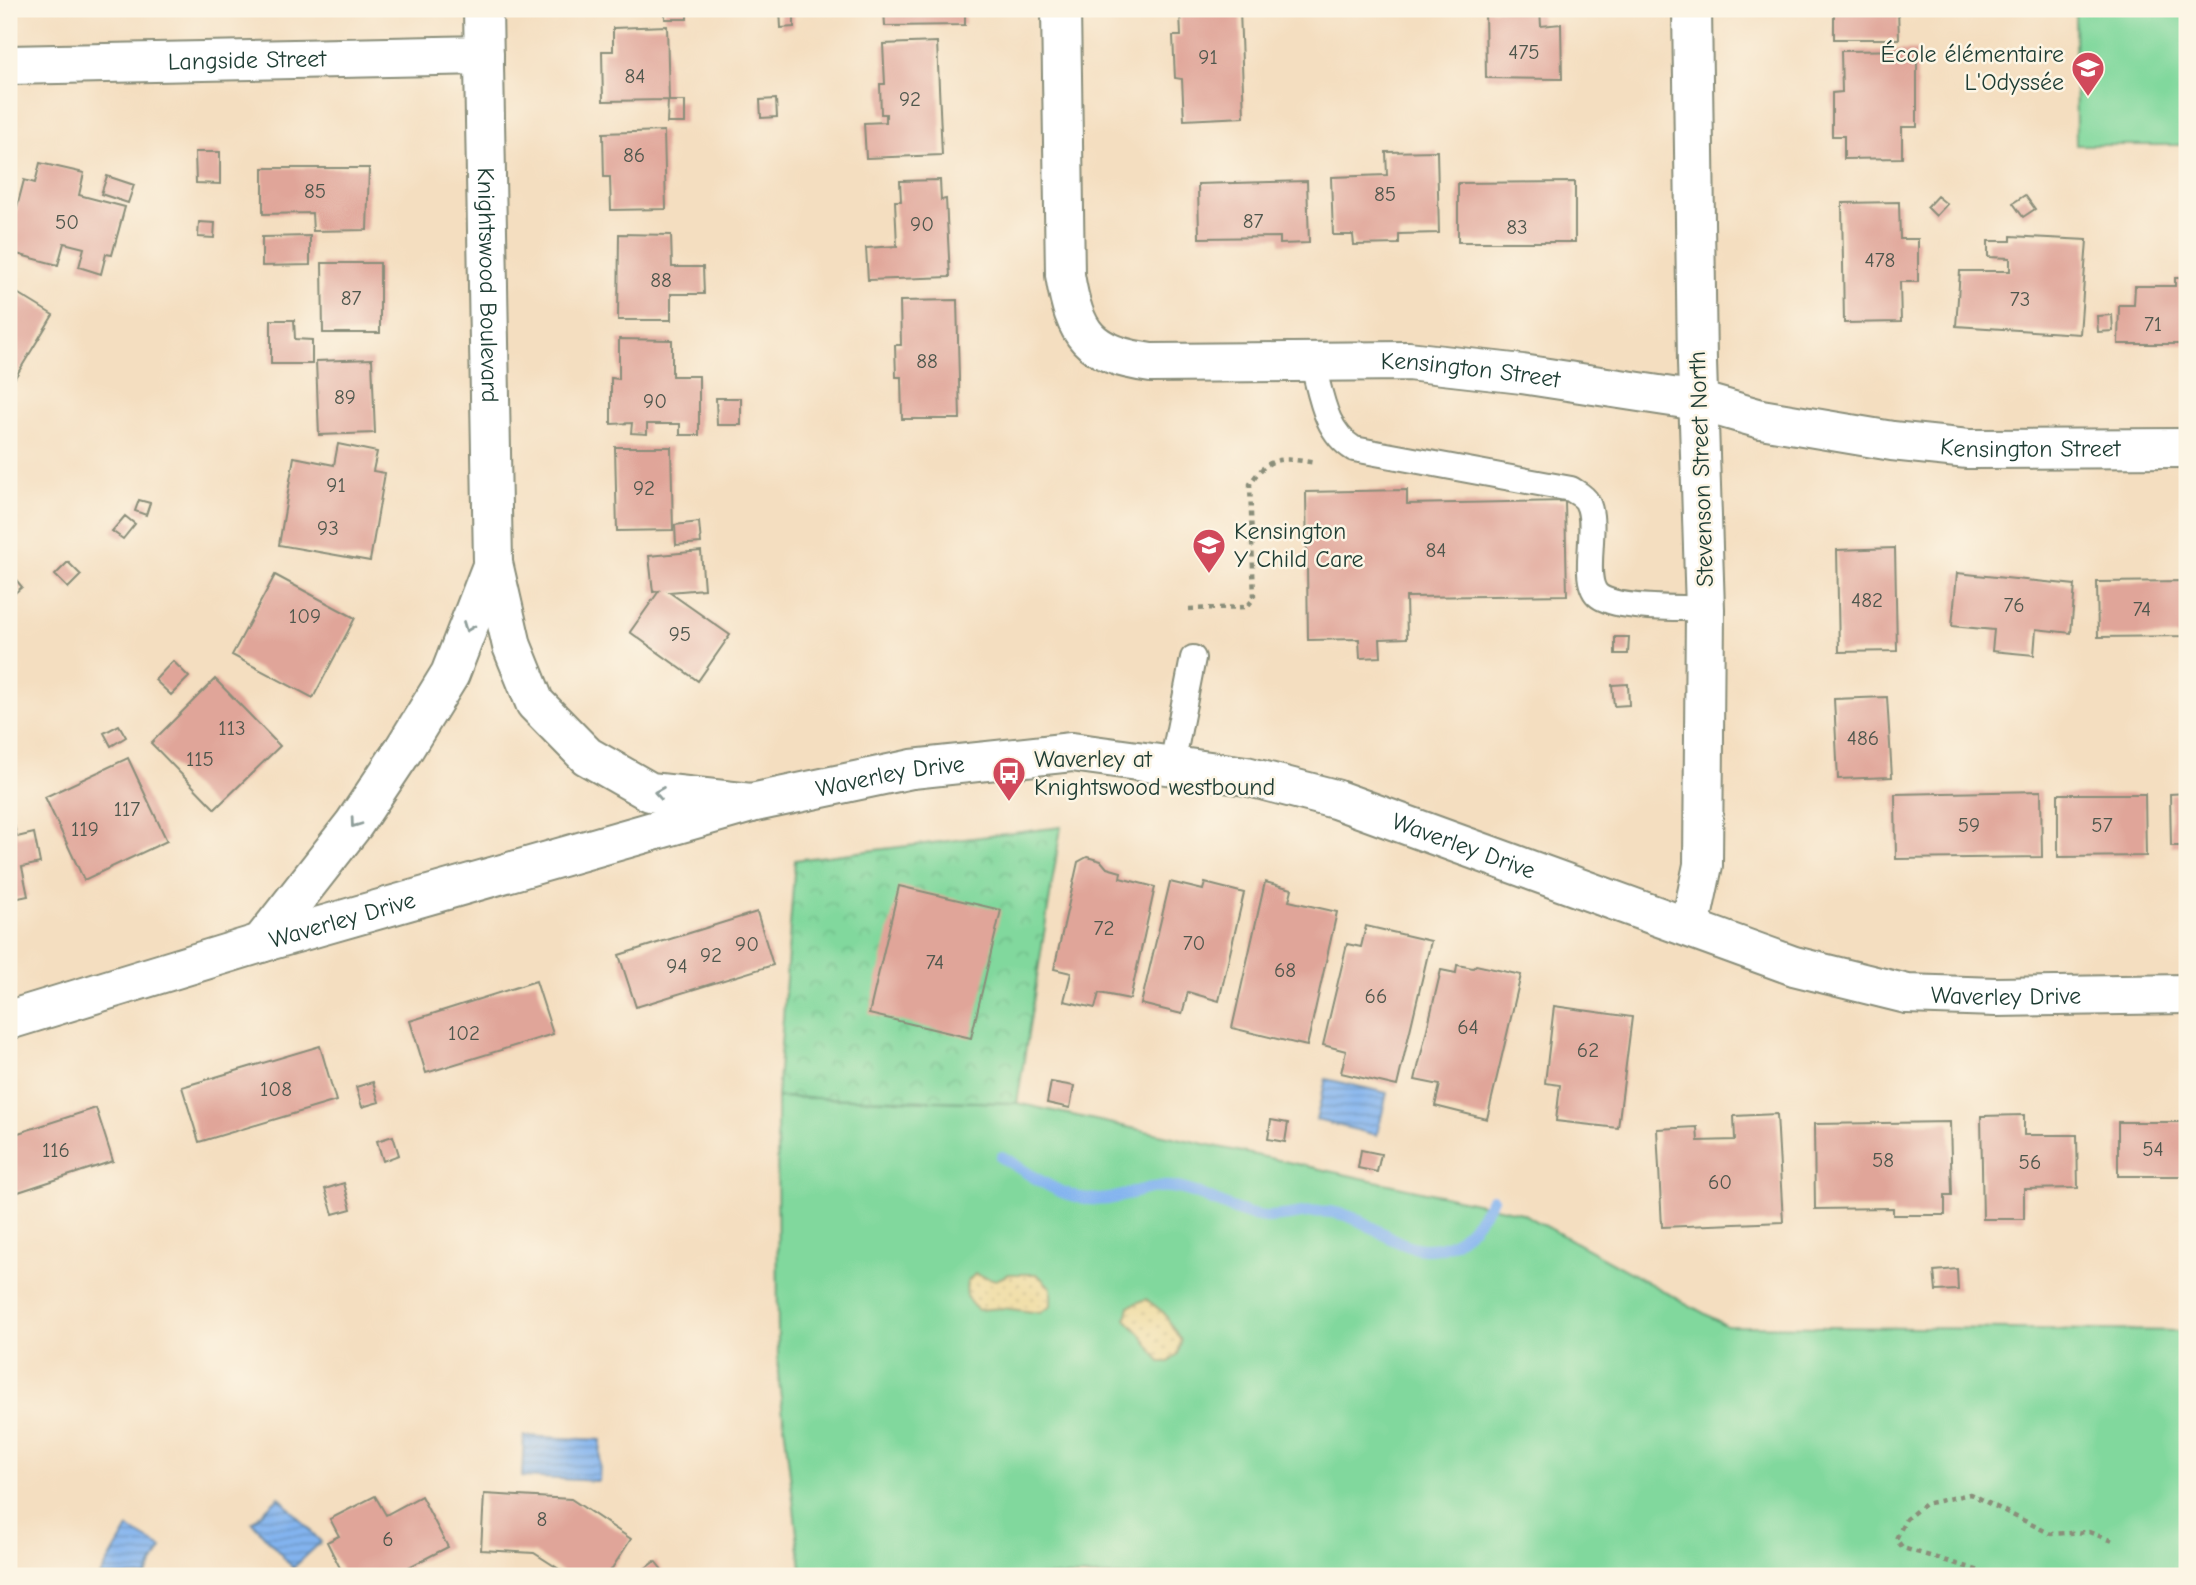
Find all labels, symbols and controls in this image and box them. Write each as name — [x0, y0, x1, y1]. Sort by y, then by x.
house number: 475 — [1508, 40, 1540, 64]
place label: École élémentaire L'Odyssée — [1880, 40, 2064, 96]
street label: Langside Street — [167, 44, 328, 76]
house number: 91 — [1198, 45, 1218, 69]
school or university icon: École élémentaire L'Odyssée — [2069, 49, 2107, 98]
house number: 84 — [625, 64, 645, 88]
house number: 92 — [899, 87, 921, 111]
house number: 86 — [623, 143, 645, 167]
street label: Knightswood Boulevard — [472, 167, 504, 403]
house number: 85 — [304, 179, 326, 203]
house number: 85 — [1374, 182, 1396, 206]
house number: 87 — [1243, 209, 1263, 233]
house number: 50 — [55, 210, 79, 234]
house number: 90 — [910, 212, 934, 236]
house number: 83 — [1506, 215, 1528, 239]
house number: 478 — [1865, 248, 1895, 272]
house number: 88 — [650, 268, 672, 292]
house number: 87 — [341, 286, 361, 310]
house number: 73 — [2010, 287, 2030, 311]
house number: 71 — [2144, 312, 2162, 336]
street label: Kensington Street — [1381, 347, 1563, 394]
house number: 88 — [916, 349, 938, 373]
street label: Stevenson Street North — [1683, 351, 1719, 587]
house number: 89 — [334, 385, 356, 409]
house number: 90 — [643, 389, 667, 413]
street label: Kensington Street — [1939, 432, 2122, 463]
house number: 91 — [326, 473, 346, 497]
house number: 92 — [633, 476, 655, 500]
house number: 93 — [317, 516, 339, 540]
place label: Kensington Y Child Care — [1234, 517, 1364, 573]
school or university icon: Kensington Y Child Care — [1190, 526, 1228, 575]
house number: 84 — [1426, 538, 1446, 562]
house number: 482 — [1851, 588, 1883, 612]
house number: 76 — [2003, 593, 2025, 617]
house number: 74 — [2133, 597, 2151, 621]
house number: 109 — [289, 604, 321, 628]
one-way arrow — [462, 620, 476, 632]
house number: 95 — [669, 622, 691, 646]
house number: 113 — [218, 716, 246, 740]
house number: 486 — [1847, 726, 1879, 750]
place label: Waverley at Knightswood westbound — [1034, 745, 1275, 801]
house number: 115 — [186, 747, 214, 771]
street label: Waverley Drive — [813, 750, 966, 803]
bus stop icon: Waverley at Knightswood westbound — [990, 754, 1028, 803]
one-way arrow — [653, 786, 665, 801]
house number: 117 — [114, 797, 140, 821]
street label: Waverley Drive — [1388, 807, 1539, 885]
house number: 59 — [1958, 813, 1980, 837]
house number: 57 — [2091, 813, 2113, 837]
one-way arrow — [350, 815, 363, 828]
house number: 119 — [71, 817, 99, 841]
street label: Waverley Drive — [266, 886, 418, 954]
house number: 72 — [1094, 916, 1114, 940]
house number: 70 — [1183, 931, 1205, 955]
house number: 90 — [735, 932, 759, 956]
house number: 92 — [700, 943, 722, 967]
house number: 74 — [926, 950, 944, 974]
house number: 94 — [666, 954, 688, 978]
house number: 68 — [1274, 958, 1296, 982]
street label: Waverley Drive — [1930, 981, 2081, 1011]
house number: 66 — [1365, 984, 1387, 1008]
house number: 64 — [1457, 1015, 1479, 1039]
house number: 102 — [448, 1021, 480, 1045]
house number: 62 — [1577, 1038, 1599, 1062]
house number: 108 — [260, 1077, 292, 1101]
house number: 54 — [2142, 1137, 2164, 1161]
house number: 116 — [42, 1138, 70, 1162]
house number: 58 — [1872, 1148, 1894, 1172]
house number: 56 — [2019, 1150, 2041, 1174]
house number: 60 — [1708, 1170, 1732, 1194]
house number: 8 — [537, 1507, 547, 1531]
house number: 6 — [382, 1527, 394, 1551]

